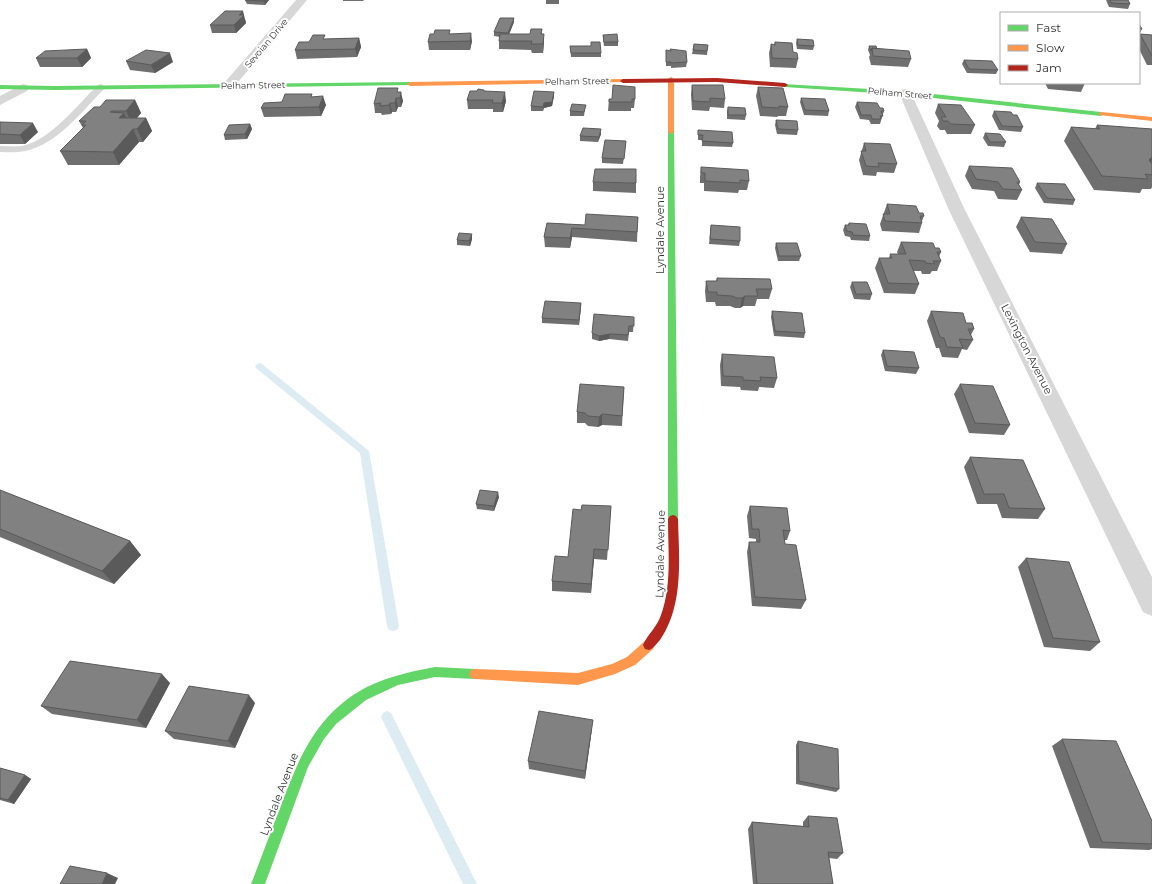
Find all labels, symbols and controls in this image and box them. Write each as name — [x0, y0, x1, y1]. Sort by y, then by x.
legend — [1000, 12, 1140, 84]
street label: Sevoian Drive — [242, 16, 290, 70]
text: Fast — [1036, 20, 1061, 35]
text: Slow — [1036, 40, 1065, 55]
text: Jam — [1035, 60, 1062, 75]
street label: Pelham Street — [545, 75, 610, 87]
street label: Pelham Street — [221, 79, 286, 91]
street label: Pelham Street — [867, 85, 933, 101]
street label: Lyndale Avenue — [653, 186, 667, 274]
street label: Lexington Avenue — [998, 301, 1056, 397]
street label: Lyndale Avenue — [652, 510, 668, 598]
street label: Lyndale Avenue — [257, 750, 301, 838]

